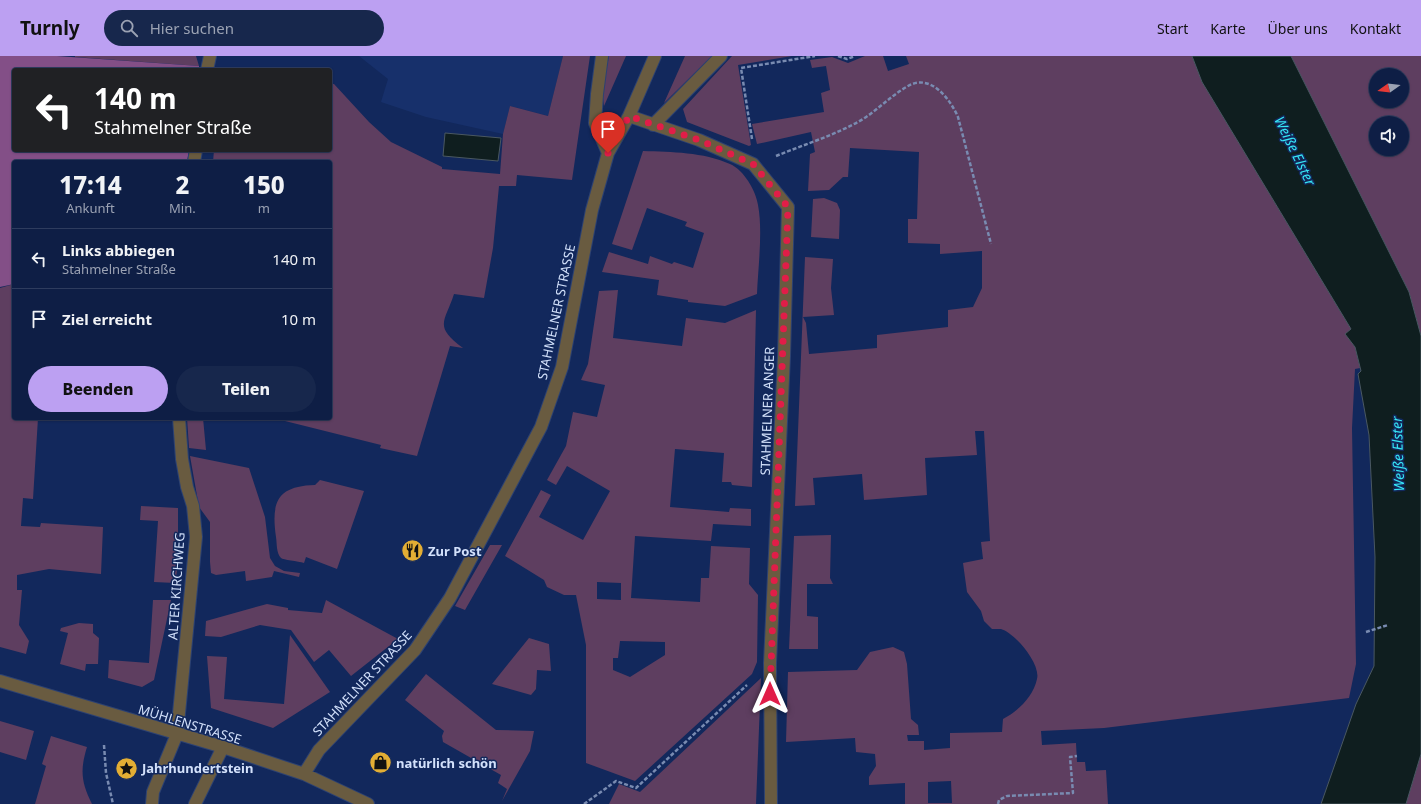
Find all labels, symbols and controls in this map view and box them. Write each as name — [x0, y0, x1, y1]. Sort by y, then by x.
search box — [104, 10, 384, 46]
text: Turnly — [20, 15, 80, 41]
icon: search — [118, 17, 140, 39]
text: Hier suchen — [150, 18, 234, 38]
text: Start — [1157, 19, 1188, 38]
text: Karte — [1210, 19, 1246, 38]
text: Über uns — [1268, 19, 1328, 38]
text: Kontakt — [1350, 19, 1401, 38]
north arrow — [1369, 68, 1409, 108]
map controls — [1369, 68, 1409, 156]
text: 140 m — [94, 79, 177, 117]
icon: left — [28, 84, 80, 136]
pin — [591, 112, 625, 153]
water label: Weiße Elster — [1270, 113, 1321, 189]
text: Stahmelner Straße — [94, 115, 252, 139]
button: sound — [1369, 116, 1409, 156]
icon: arrive — [597, 118, 619, 140]
text: 17:14 — [59, 168, 122, 201]
text: 2 — [175, 168, 189, 201]
text: 150 — [243, 168, 285, 201]
text: Ankunft — [66, 199, 115, 217]
text: Min. — [169, 199, 196, 217]
text: m — [258, 199, 270, 217]
text: Links abbiegen — [62, 240, 175, 260]
street label: STAHMELNER STRASSE — [533, 243, 579, 381]
icon: left — [28, 248, 50, 270]
text: 140 m — [272, 249, 316, 269]
text: Stahmelner Straße — [62, 260, 176, 278]
icon: arrive — [28, 308, 50, 330]
text: Ziel erreicht — [62, 309, 152, 329]
text: 10 m — [281, 309, 316, 329]
street label: STAHMELNER ANGER — [756, 346, 778, 476]
button: Beenden — [28, 366, 168, 412]
button: Teilen — [176, 366, 316, 412]
water label: Weiße Elster — [1387, 416, 1408, 492]
street label: ALTER KIRCHWEG — [163, 532, 189, 640]
restaurant icon: Zur Post — [399, 538, 425, 564]
place label: Zur Post — [428, 542, 482, 560]
street label: STAHMELNER STRASSE — [308, 626, 416, 740]
position arrow — [749, 673, 791, 715]
street label: MÜHLENSTRASSE — [136, 700, 244, 748]
shop icon: natürlich schön — [367, 750, 393, 776]
place label: natürlich schön — [396, 754, 497, 772]
place icon: Jahrhundertstein — [114, 755, 140, 781]
place label: Jahrhundertstein — [141, 759, 253, 777]

